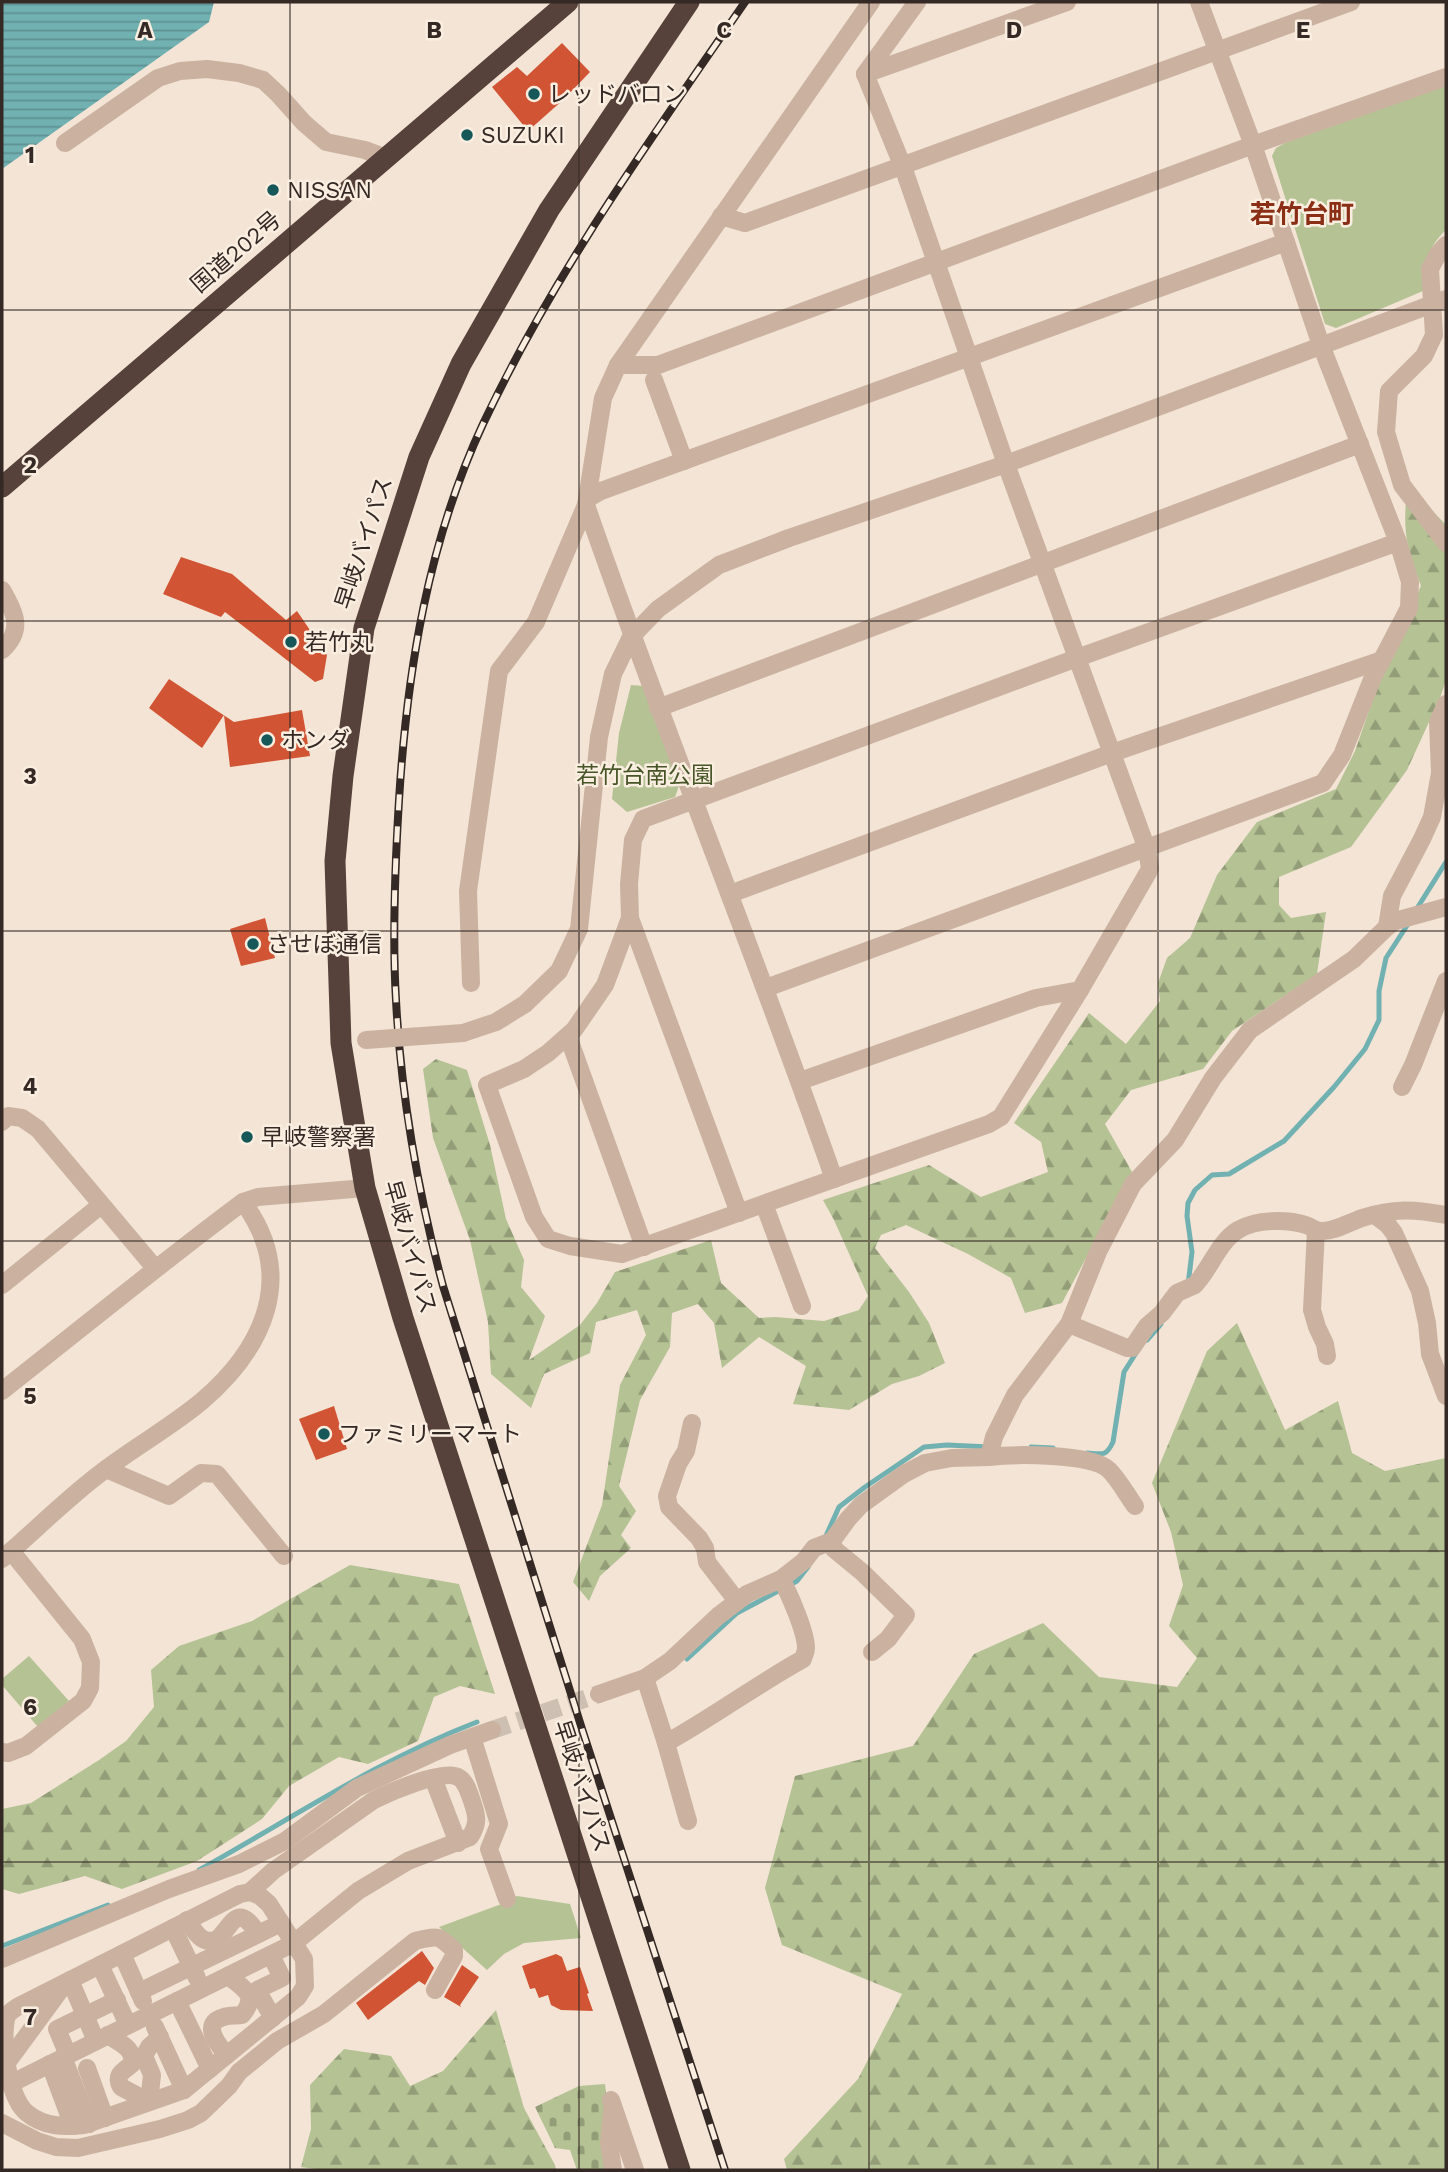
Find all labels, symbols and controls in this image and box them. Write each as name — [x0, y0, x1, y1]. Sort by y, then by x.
text: A — [137, 17, 153, 44]
text: B — [426, 17, 442, 44]
text: C — [716, 17, 732, 44]
text: D — [1006, 17, 1022, 44]
text: E — [1296, 17, 1310, 44]
place label: レッドバロン — [548, 81, 686, 108]
marker: レッドバロン — [526, 86, 542, 102]
place label: SUZUKI — [481, 122, 565, 149]
marker: SUZUKI — [459, 127, 475, 143]
text: 1 — [25, 142, 35, 169]
place label: NISSAN — [287, 177, 372, 204]
marker: NISSAN — [265, 182, 281, 198]
district label: 若竹台町 — [1250, 199, 1354, 229]
street label: 国道202号 — [186, 206, 286, 298]
text: 2 — [23, 452, 37, 479]
street label: 早岐バイパス — [330, 473, 398, 613]
place label: 若竹丸 — [305, 629, 374, 656]
marker: 若竹丸 — [283, 634, 299, 650]
place label: ホンダ — [281, 727, 350, 754]
marker: ホンダ — [259, 732, 275, 748]
park label: 若竹台南公園 — [576, 762, 714, 789]
text: 3 — [23, 763, 37, 790]
place label: させぼ通信 — [267, 931, 382, 958]
marker: させぼ通信 — [245, 936, 261, 952]
text: 4 — [23, 1073, 38, 1100]
place label: 早岐警察署 — [261, 1124, 376, 1151]
marker: 早岐警察署 — [239, 1129, 255, 1145]
street label: 早岐バイパス — [378, 1177, 442, 1317]
text: 5 — [23, 1383, 37, 1410]
place label: ファミリーマート — [338, 1421, 522, 1448]
marker: ファミリーマート — [316, 1426, 332, 1442]
text: 6 — [23, 1694, 37, 1721]
street label: 早岐バイパス — [548, 1716, 616, 1856]
text: 7 — [23, 2004, 37, 2031]

